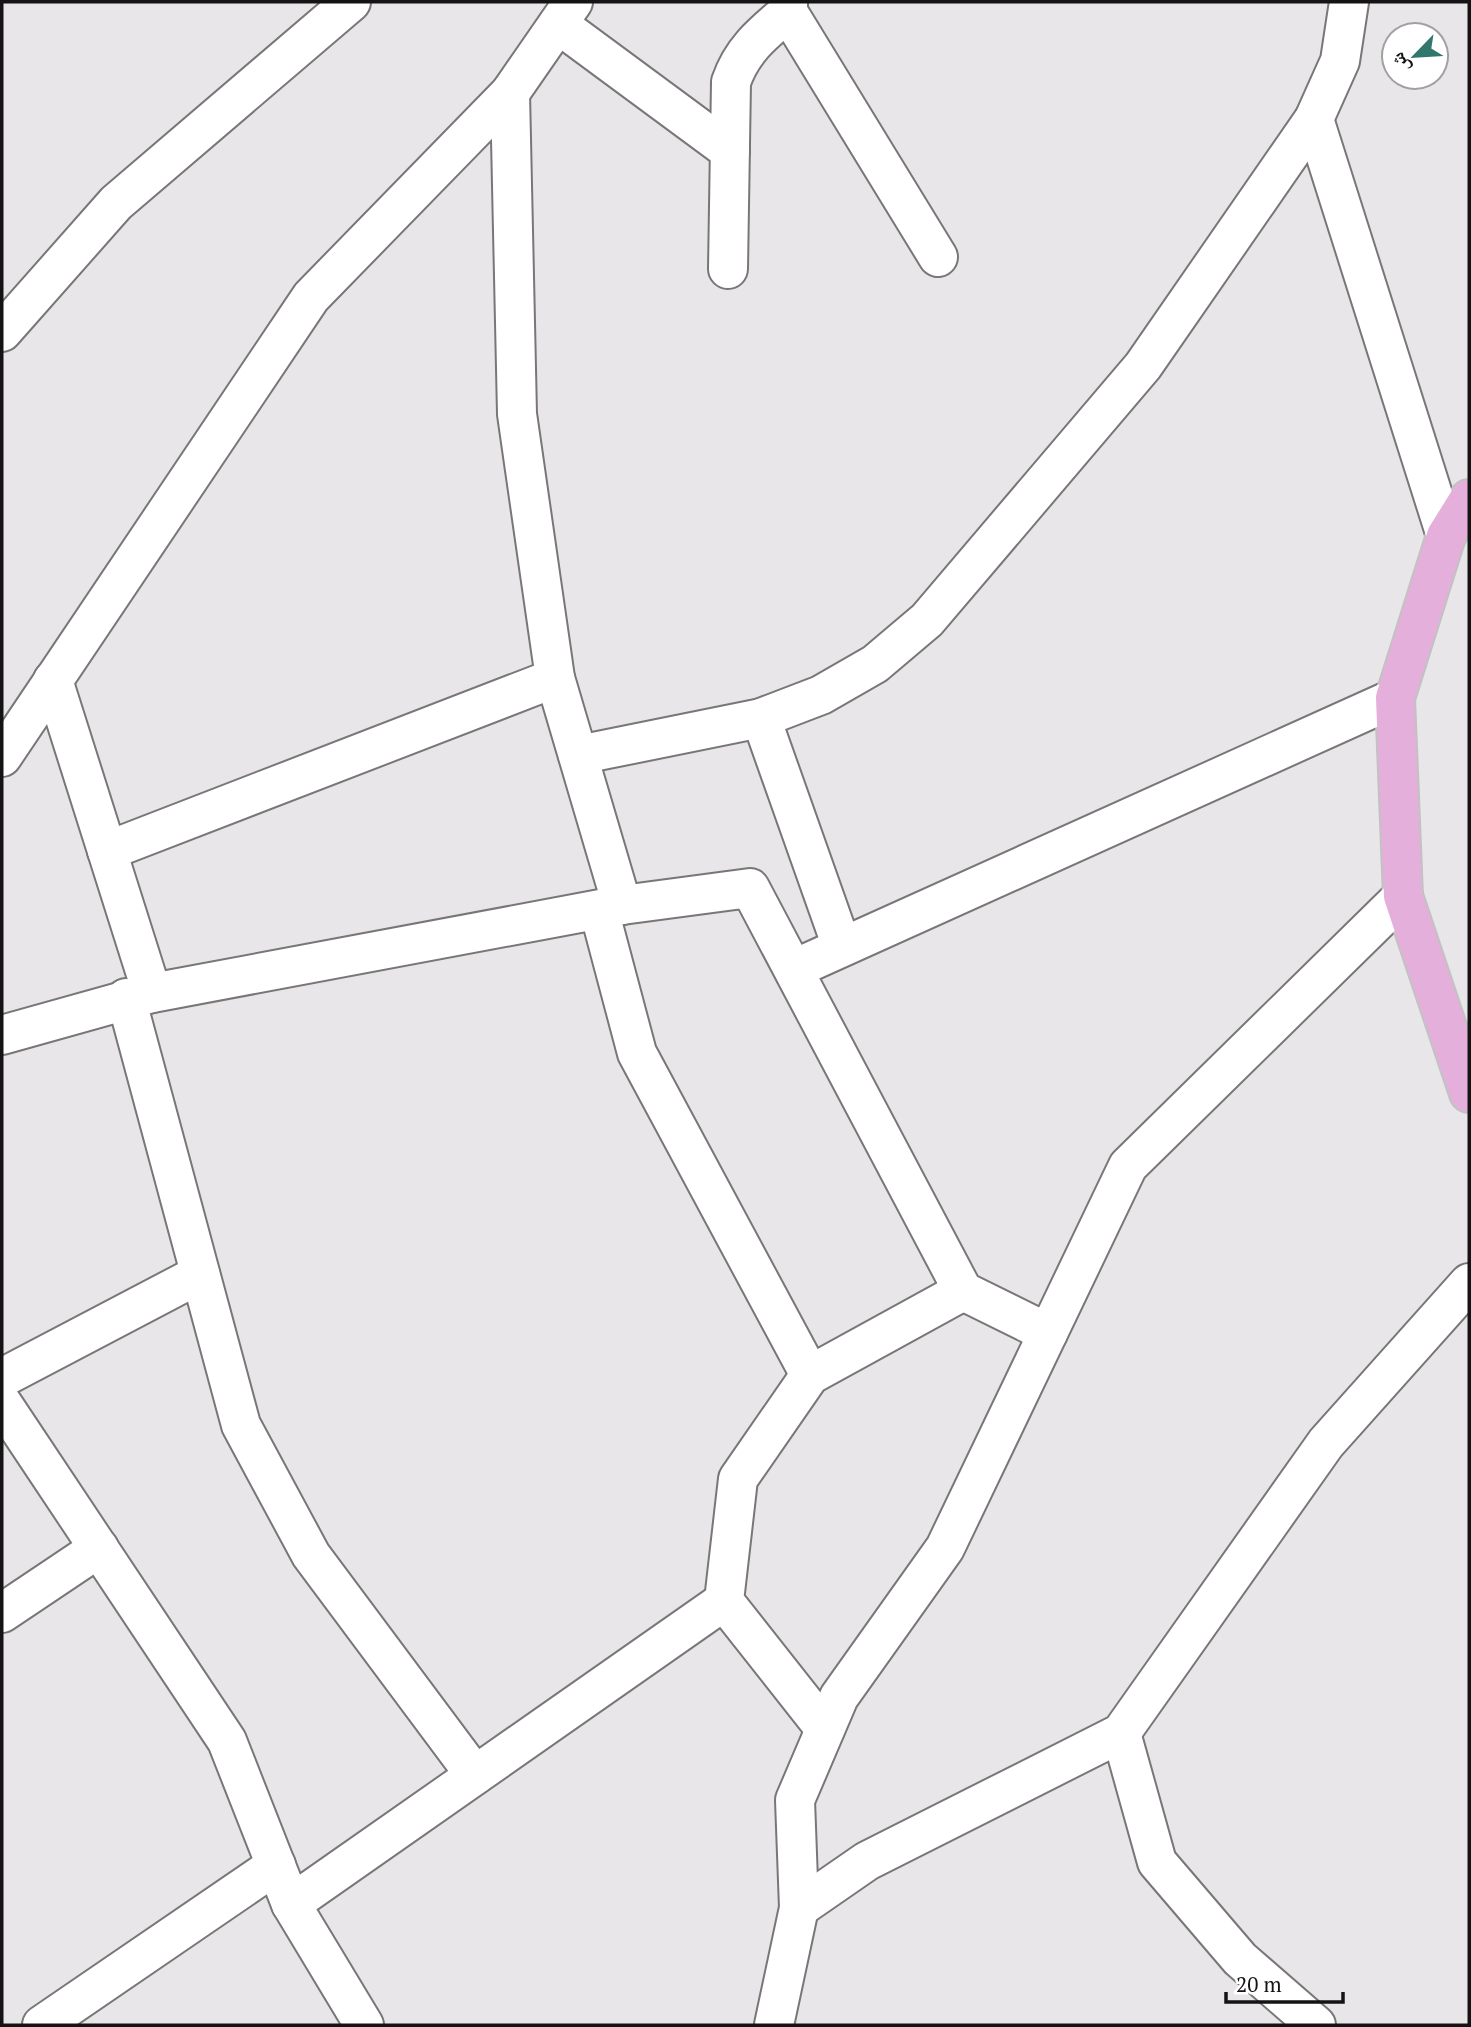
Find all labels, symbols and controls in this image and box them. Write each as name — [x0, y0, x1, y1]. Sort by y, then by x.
north arrow — [1380, 21, 1450, 91]
text: ش — [1384, 49, 1415, 78]
scale bar — [1226, 1960, 1343, 2004]
text: 20 m — [1236, 1970, 1282, 1998]

